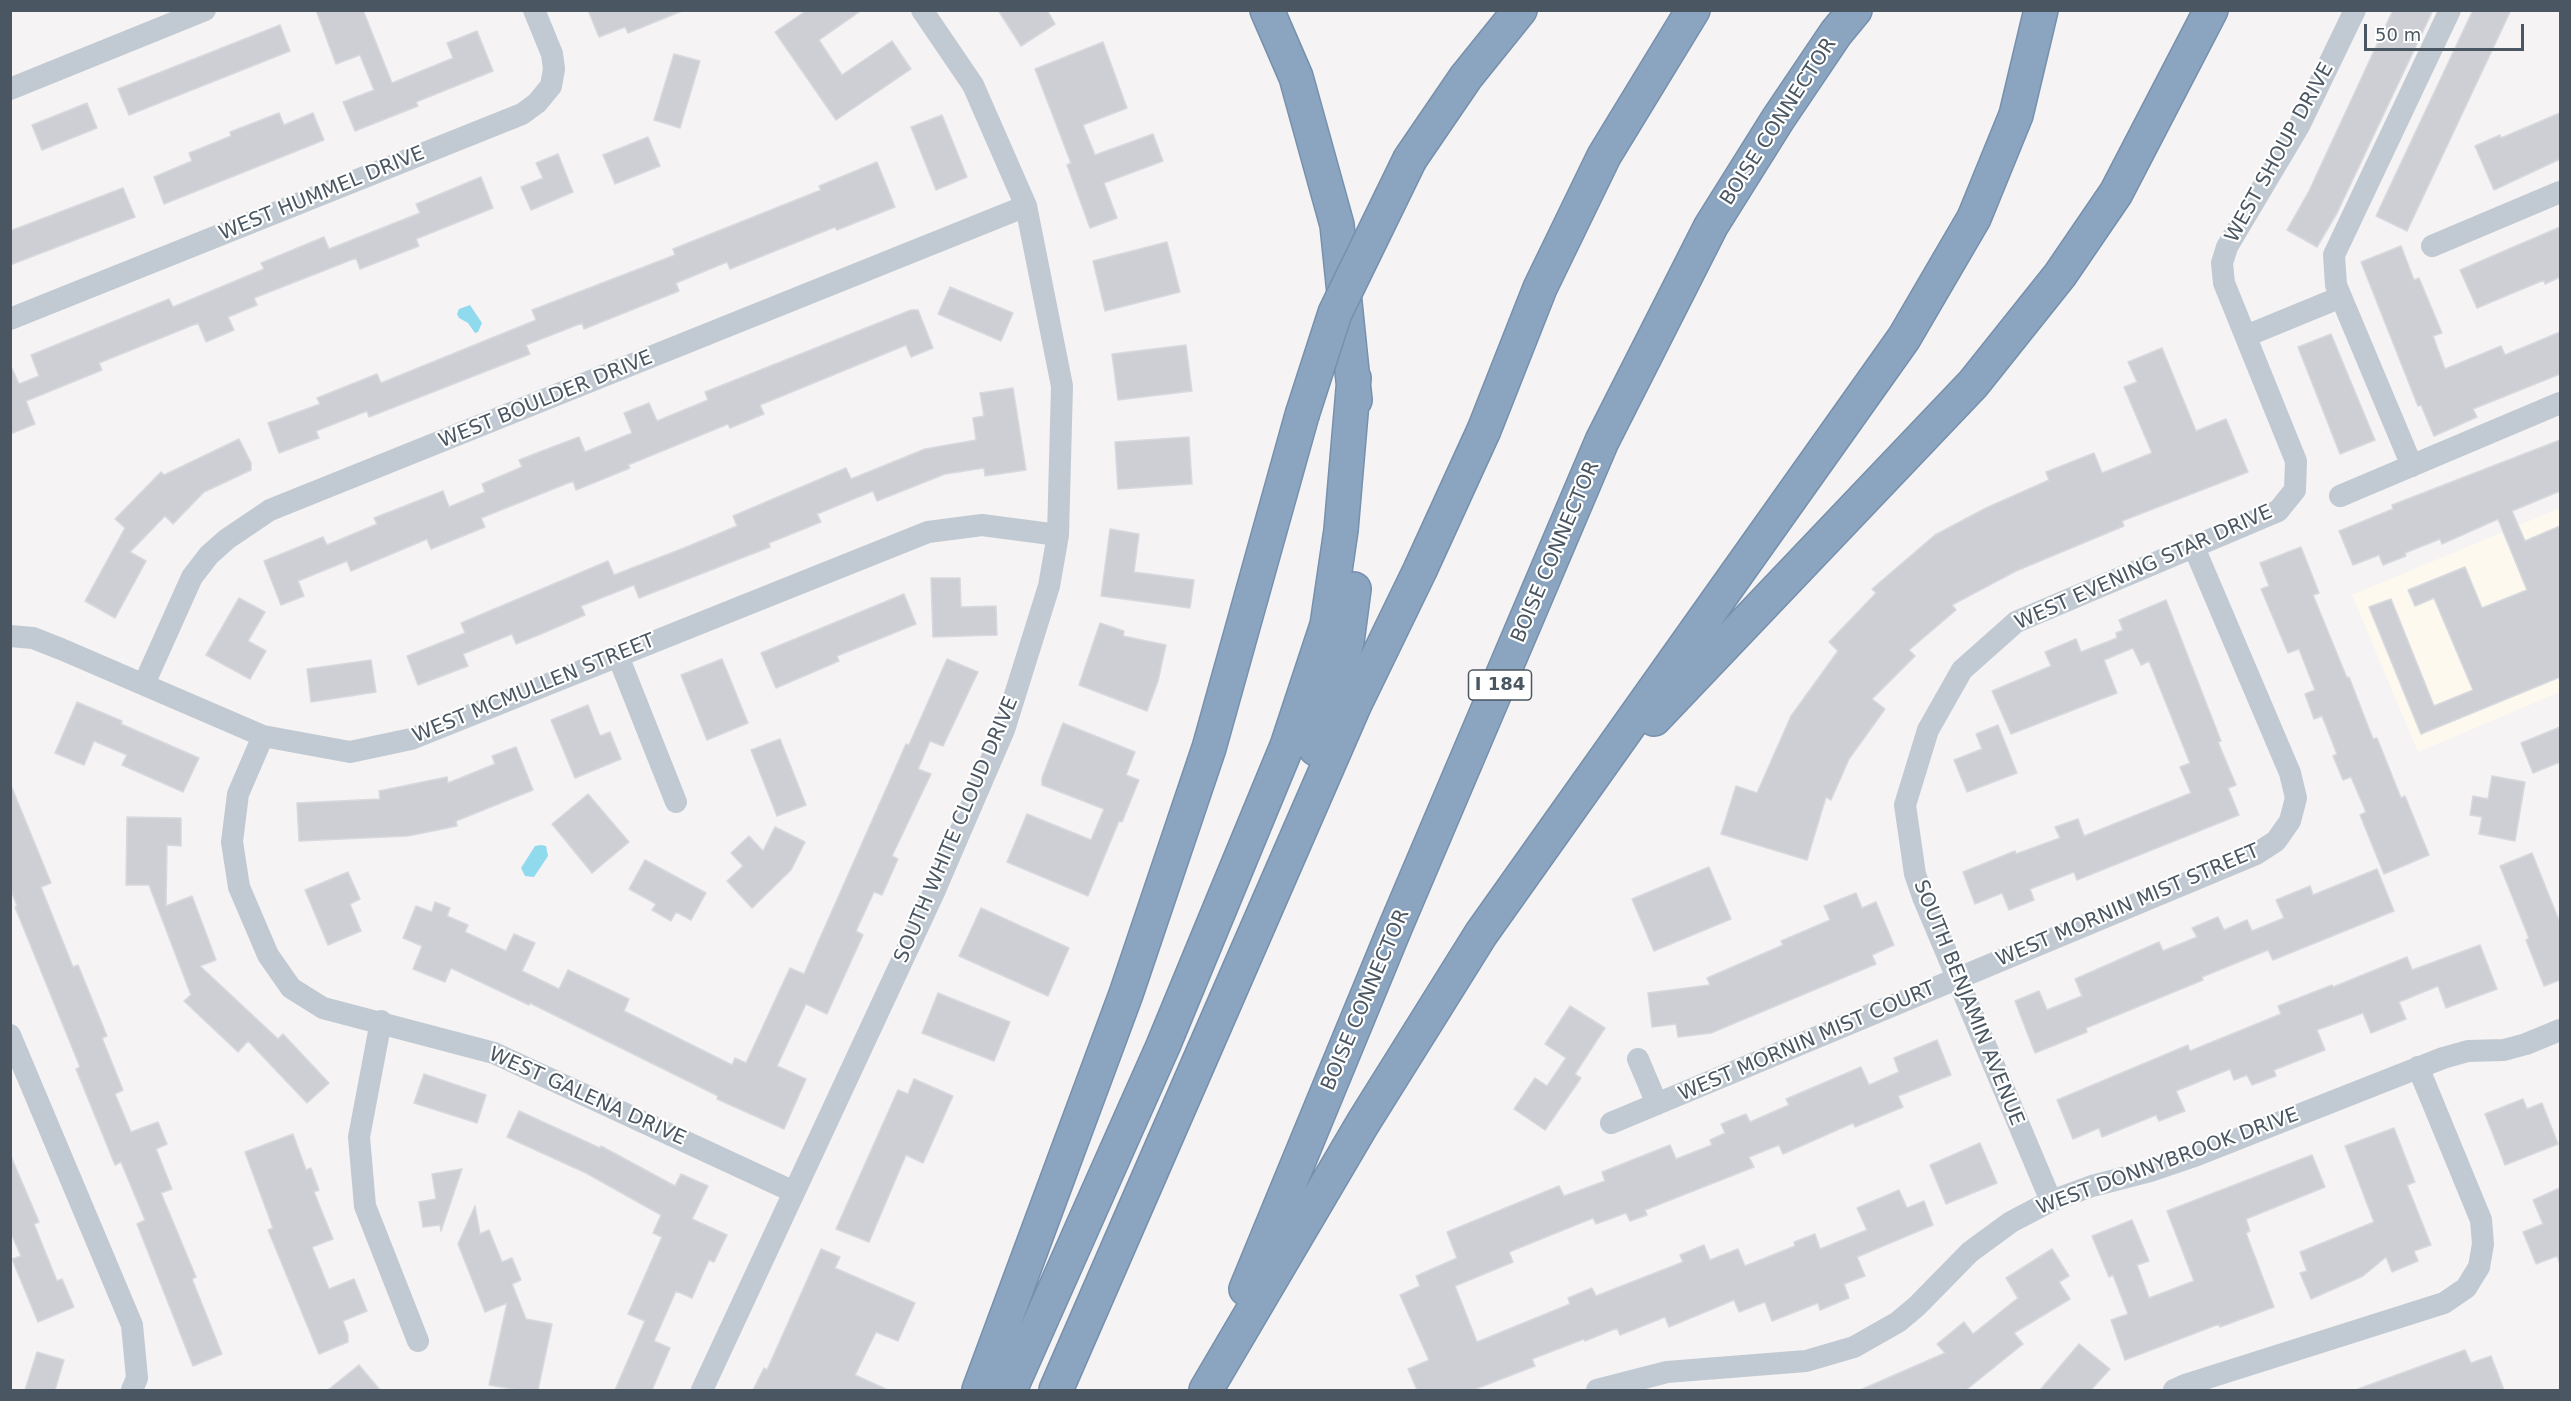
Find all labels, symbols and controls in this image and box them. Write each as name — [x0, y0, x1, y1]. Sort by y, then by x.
scale bar — [2367, 12, 2528, 50]
text: 50 m — [2375, 24, 2421, 45]
street label: BOISE CONNECTOR — [1716, 34, 1842, 210]
street label: WEST SHOUP DRIVE — [2221, 59, 2339, 247]
street label: WEST HUMMEL DRIVE — [216, 142, 428, 246]
street label: WEST BOULDER DRIVE — [436, 346, 656, 454]
street label: BOISE CONNECTOR — [1507, 458, 1605, 646]
street label: WEST EVENING STAR DRIVE — [2012, 500, 2276, 636]
street label: WEST MCMULLEN STREET — [409, 629, 659, 749]
road number: I 184 — [1468, 670, 1532, 700]
street label: SOUTH WHITE CLOUD DRIVE — [890, 693, 1024, 967]
street label: WEST MORNIN MIST STREET — [1993, 840, 2263, 972]
street label: SOUTH BENJAMIN AVENUE — [1908, 877, 2028, 1129]
street label: BOISE CONNECTOR — [1317, 906, 1415, 1094]
street label: WEST MORNIN MIST COURT — [1675, 977, 1939, 1107]
street label: WEST GALENA DRIVE — [485, 1043, 689, 1151]
street label: WEST DONNYBROOK DRIVE — [2034, 1103, 2302, 1221]

